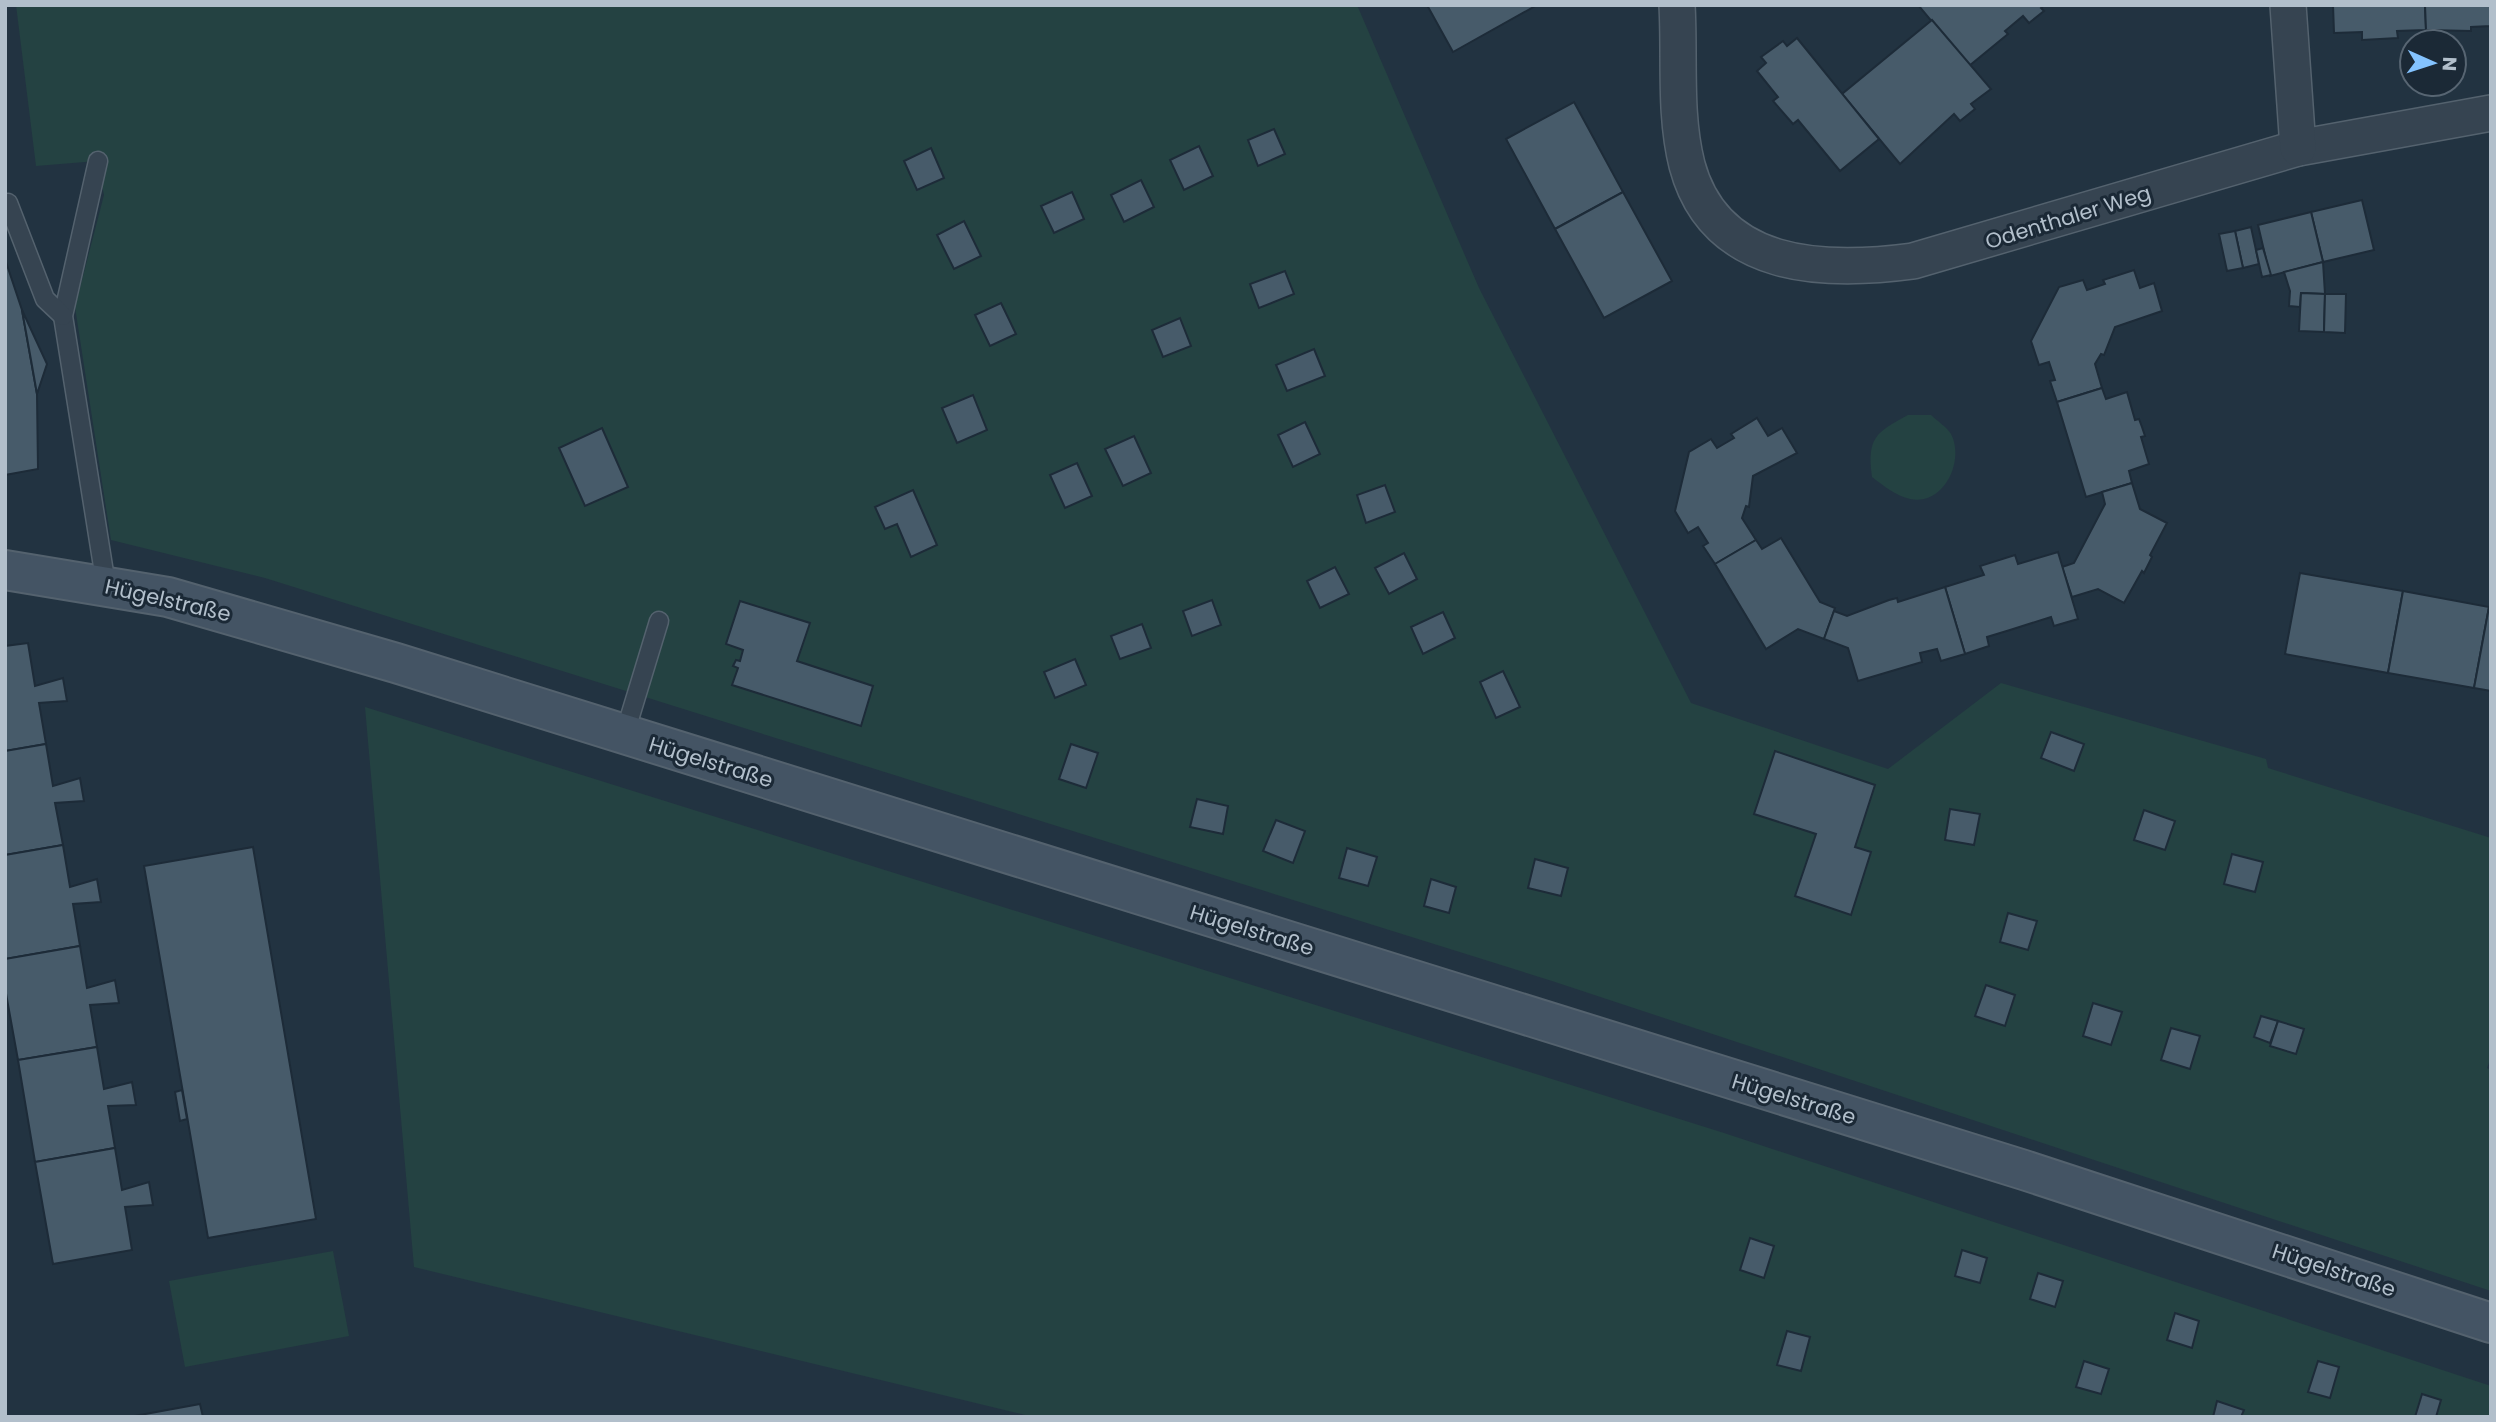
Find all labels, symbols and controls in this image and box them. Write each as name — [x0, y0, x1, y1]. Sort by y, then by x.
north arrow — [2398, 28, 2468, 98]
text: N — [2436, 56, 2463, 72]
street label: Odenthaler Weg — [1982, 178, 2154, 256]
street label: Hügelstraße — [102, 571, 234, 629]
street label: Hügelstraße — [645, 729, 777, 795]
street label: Hügelstraße — [1186, 897, 1318, 963]
street label: Hügelstraße — [1728, 1066, 1860, 1132]
street label: Hügelstraße — [2269, 1236, 2399, 1304]

